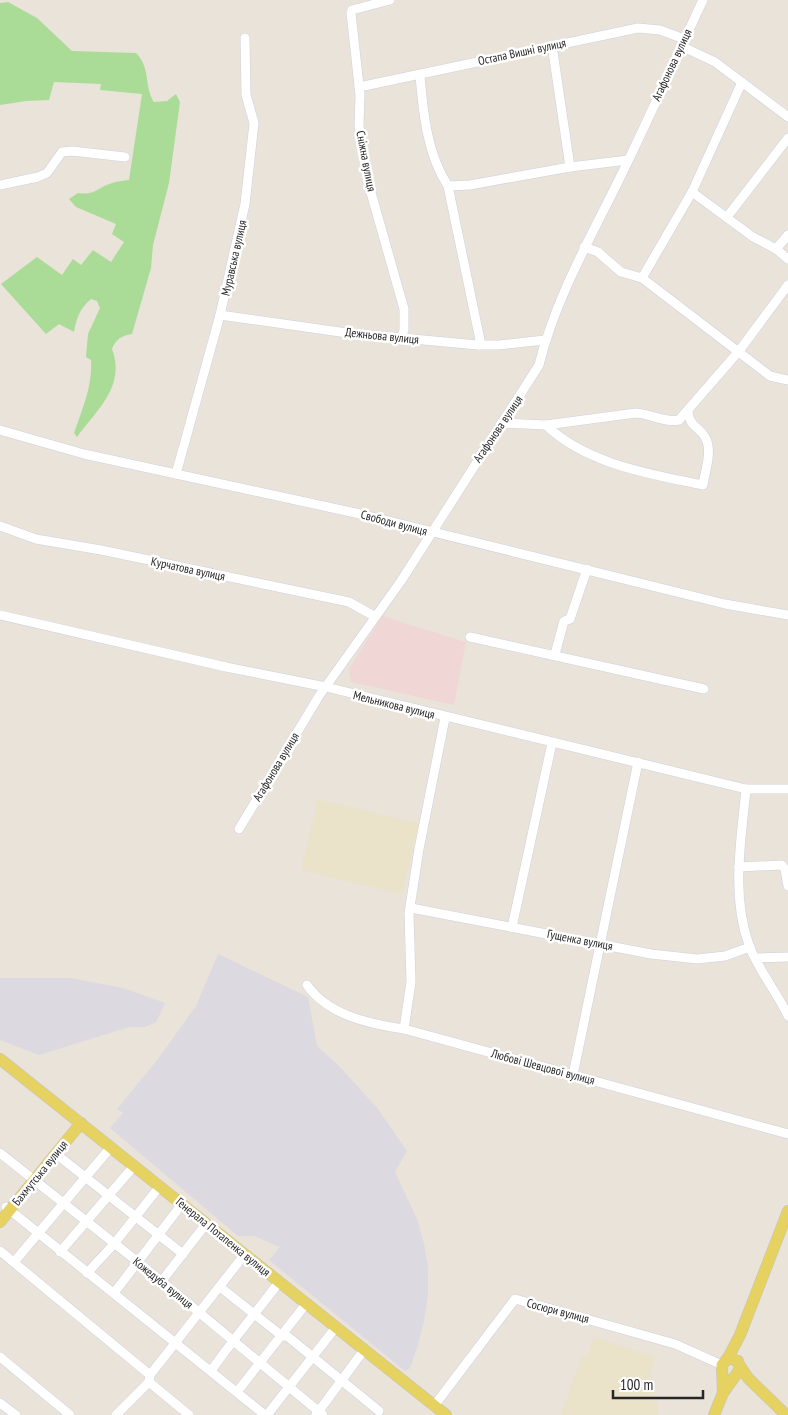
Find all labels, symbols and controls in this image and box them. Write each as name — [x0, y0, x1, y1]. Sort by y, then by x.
street label: Агафонова вулиця — [648, 26, 695, 103]
street label: Остапа Вишні вулиця — [477, 35, 568, 68]
street label: Сніжна вулиця — [353, 129, 380, 193]
street label: Муравська вулиця — [218, 218, 250, 297]
street label: Дежньова вулиця — [345, 324, 420, 347]
street label: Агафонова вулиця — [470, 392, 526, 465]
street label: Свободи вулиця — [359, 506, 429, 539]
street label: Курчатова вулиця — [150, 553, 227, 584]
street label: Мельникова вулиця — [352, 687, 437, 722]
street label: Агафонова вулиця — [249, 729, 302, 804]
street label: Гущенка вулиця — [546, 926, 614, 953]
street label: Любові Шевцової вулиця — [489, 1045, 597, 1088]
street label: Бахмутська вулиця — [9, 1137, 71, 1208]
street label: Генерала Потапенка вулиця — [173, 1194, 274, 1280]
street label: Кожедуба вулиця — [130, 1254, 197, 1312]
street label: Сосюри вулиця — [525, 1295, 591, 1326]
scale bar — [613, 1368, 703, 1400]
text: 100 m — [620, 1375, 653, 1394]

